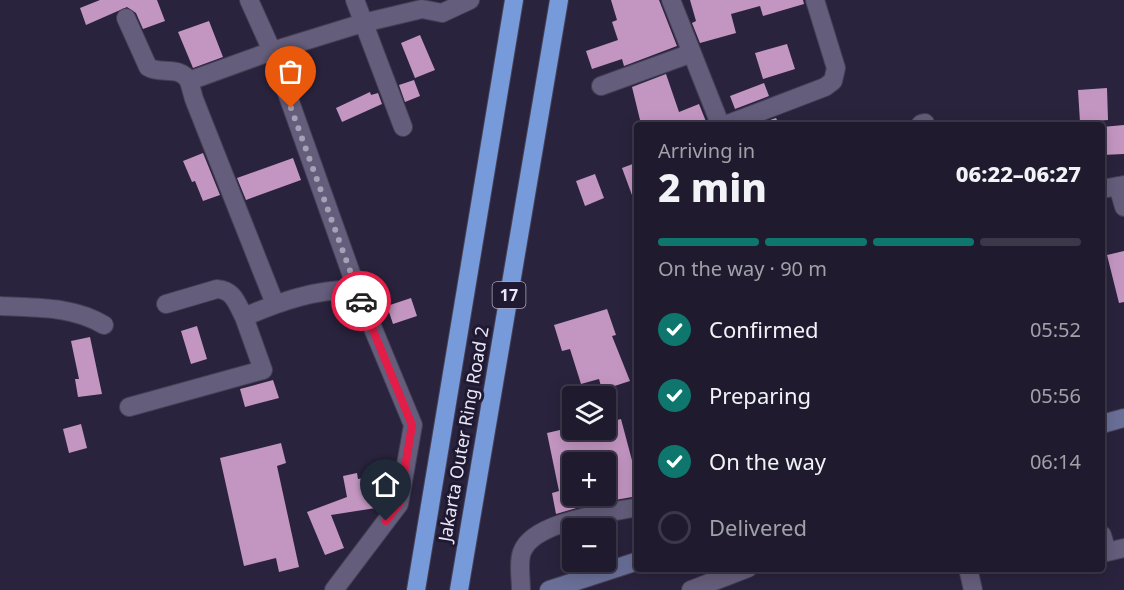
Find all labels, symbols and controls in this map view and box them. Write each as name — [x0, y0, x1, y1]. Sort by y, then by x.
pin — [265, 46, 316, 108]
icon: bag — [274, 55, 307, 88]
text: Arriving in — [658, 137, 755, 164]
text: 06:22–06:27 — [956, 158, 1081, 188]
text: 2 min — [658, 160, 767, 213]
text: On the way · 90 m — [658, 255, 827, 282]
courier — [331, 271, 391, 331]
road number: 17 — [492, 282, 526, 308]
icon: car — [345, 285, 378, 318]
icon: check — [658, 313, 691, 346]
text: Confirmed — [709, 314, 819, 344]
text: 05:52 — [1030, 316, 1081, 343]
street label: Jakarta Outer Ring Road 2 — [432, 324, 494, 545]
icon: check — [658, 379, 691, 412]
text: Preparing — [709, 380, 811, 410]
text: 05:56 — [1030, 382, 1081, 409]
map controls — [562, 386, 616, 572]
button: layers — [562, 386, 616, 440]
icon: check — [658, 445, 691, 478]
text: On the way — [709, 446, 826, 476]
text: 06:14 — [1030, 448, 1081, 475]
button: + — [562, 452, 616, 506]
pin — [360, 459, 411, 521]
icon: home — [369, 468, 402, 501]
text: Delivered — [709, 512, 807, 542]
button: − — [562, 518, 616, 572]

